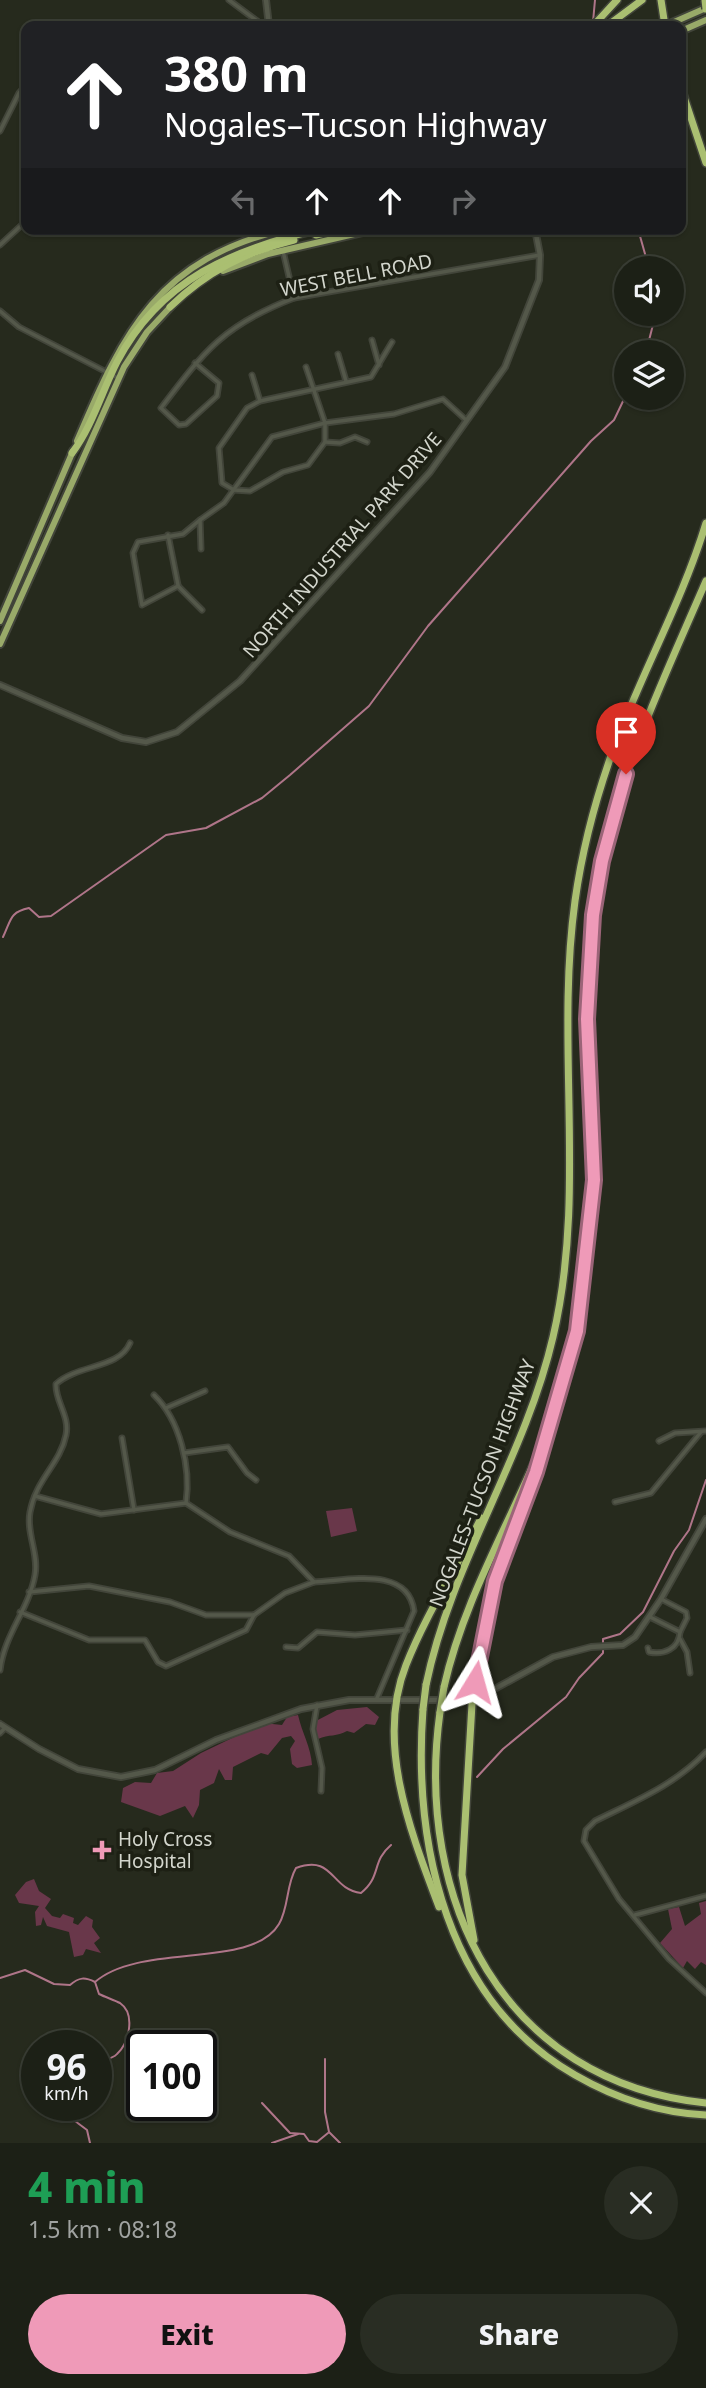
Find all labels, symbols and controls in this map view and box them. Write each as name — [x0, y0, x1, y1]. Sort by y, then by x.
text: 380 m — [164, 40, 309, 106]
icon: ahead — [49, 49, 140, 140]
text: Nogales–Tucson Highway — [164, 103, 547, 146]
icon: left — [225, 182, 263, 220]
icon: ahead — [298, 182, 336, 220]
icon: ahead — [371, 182, 409, 220]
icon: right — [444, 182, 482, 220]
street label: WEST BELL ROAD — [278, 248, 434, 302]
map controls — [614, 256, 684, 410]
button: sound — [614, 256, 684, 326]
button: layers — [614, 340, 684, 410]
street label: NORTH INDUSTRIAL PARK DRIVE — [237, 427, 447, 663]
pin — [596, 702, 656, 774]
icon: arrive — [607, 713, 645, 751]
street label: NOGALES–TUCSON HIGHWAY — [423, 1355, 541, 1610]
position arrow — [438, 1645, 512, 1719]
place label: Holy Cross Hospital — [118, 1826, 212, 1874]
marker: Holy Cross Hospital — [92, 1840, 112, 1860]
speed limit sign: 100 — [126, 2030, 217, 2121]
text: 96 — [46, 2043, 87, 2090]
text: km/h — [44, 2081, 89, 2105]
text: 4 min — [28, 2158, 145, 2215]
button: close — [604, 2166, 678, 2240]
text: 1.5 km · 08:18 — [28, 2213, 177, 2245]
button: Exit — [28, 2294, 346, 2374]
button: Share — [360, 2294, 678, 2374]

